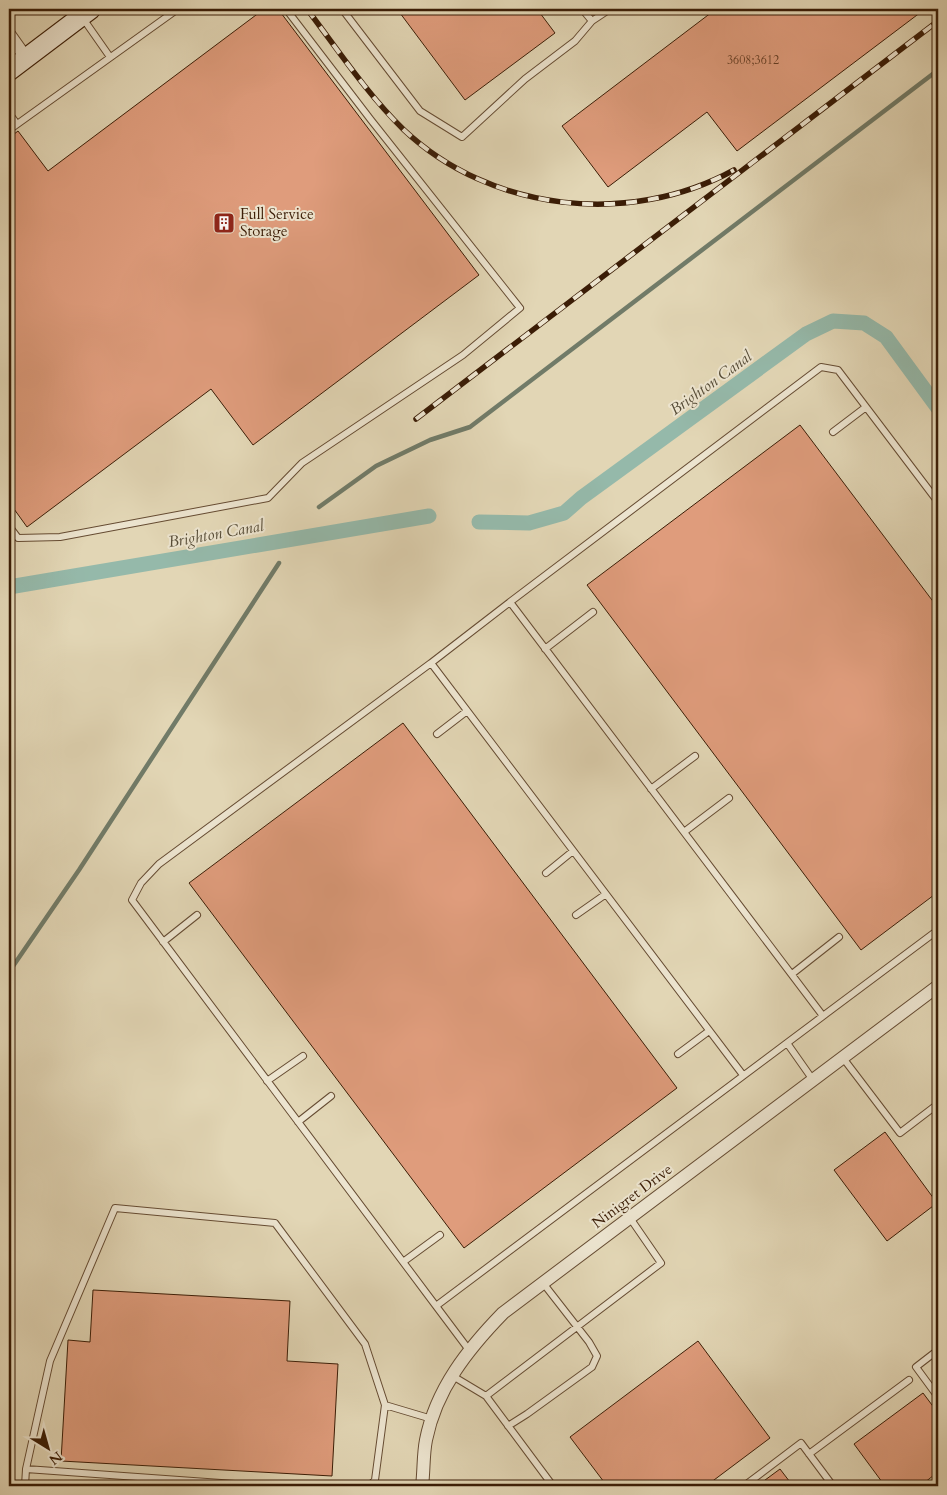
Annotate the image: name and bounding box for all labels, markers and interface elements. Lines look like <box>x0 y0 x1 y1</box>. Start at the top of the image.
house number: 3608;3612 <box>727 52 779 68</box>
place label: Full Service Storage <box>240 204 314 241</box>
building icon: Full Service Storage <box>212 211 236 235</box>
water label: Brighton Canal <box>665 345 757 420</box>
water label: Brighton Canal <box>166 515 266 553</box>
street label: Ninigret Drive <box>588 1159 676 1233</box>
north arrow <box>22 1422 72 1472</box>
text: N <box>45 1447 66 1469</box>

